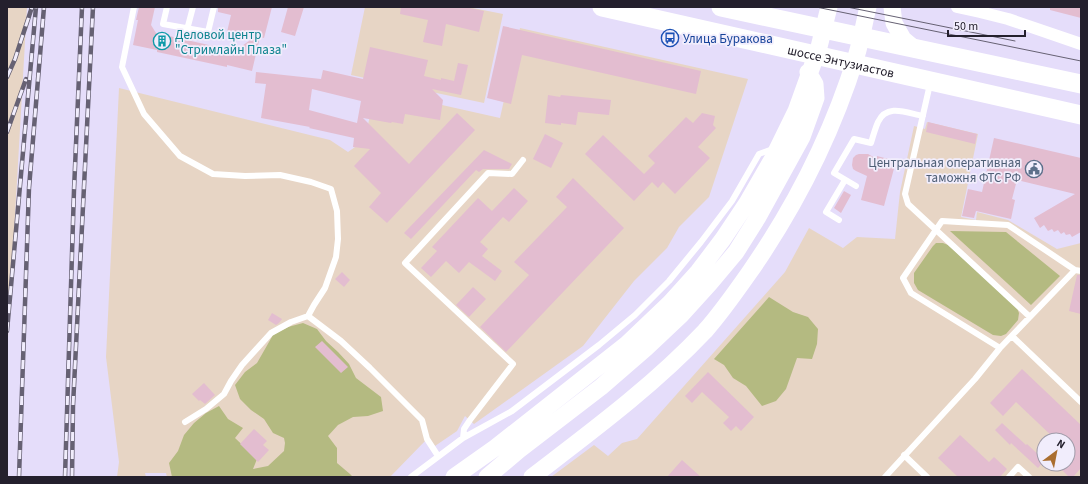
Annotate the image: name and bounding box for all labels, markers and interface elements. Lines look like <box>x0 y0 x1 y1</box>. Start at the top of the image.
scale bar <box>948 12 1025 38</box>
text: 50 m <box>954 18 978 35</box>
place label: Деловой центр "Стримлайн Плаза" <box>175 26 287 59</box>
bus stop icon: Улица Буракова <box>660 28 680 48</box>
place label: Улица Буракова <box>683 30 773 48</box>
building icon: Деловой центр "Стримлайн Плаза" <box>152 31 172 51</box>
street label: шоссе Энтузиастов <box>786 41 896 83</box>
place label: Центральная оперативная таможня ФТС РФ <box>868 154 1021 187</box>
public building icon: Центральная оперативная таможня ФТС РФ <box>1024 159 1044 179</box>
north arrow <box>1036 432 1076 472</box>
text: N <box>1054 436 1068 452</box>

